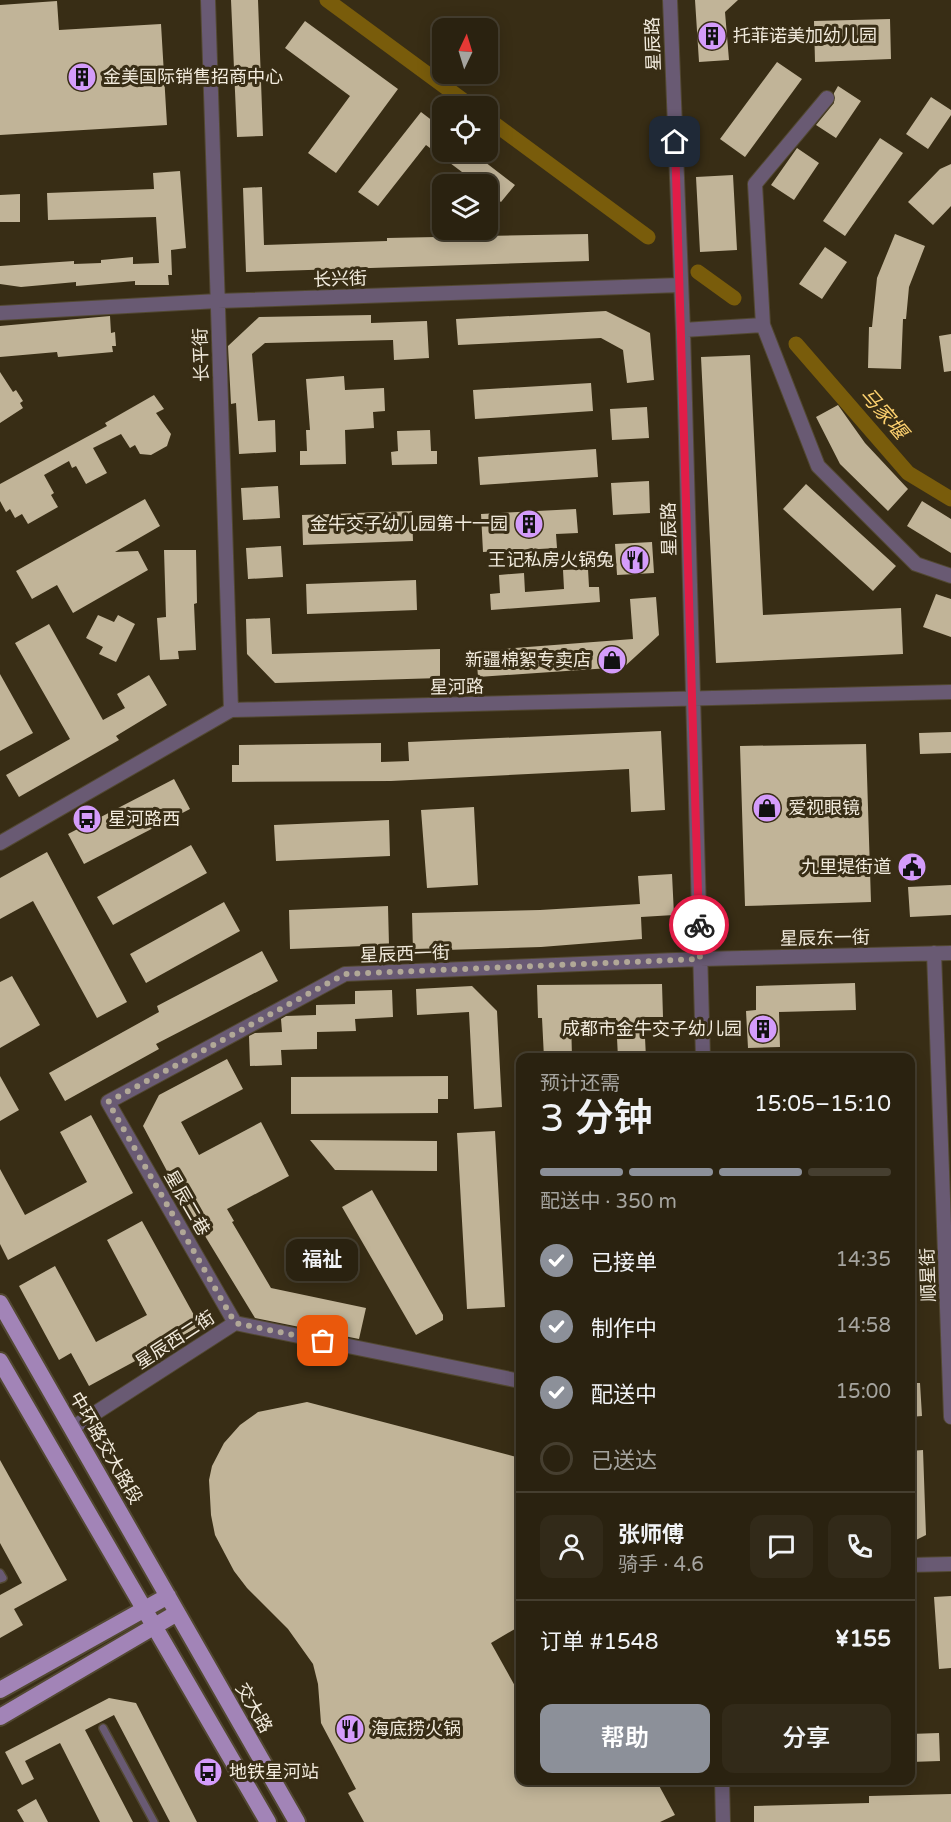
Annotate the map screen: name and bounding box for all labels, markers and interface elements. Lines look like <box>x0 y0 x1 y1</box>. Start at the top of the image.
street label: 星辰路 <box>641 17 665 71</box>
north arrow <box>432 18 498 84</box>
map controls <box>432 18 498 240</box>
building icon: 托菲诺美加幼儿园 <box>696 20 728 52</box>
place label: 托菲诺美加幼儿园 <box>733 25 877 47</box>
building icon: 金美国际销售招商中心 <box>66 61 98 93</box>
place label: 金美国际销售招商中心 <box>103 66 283 88</box>
button: locate <box>432 96 498 162</box>
pin <box>649 116 700 167</box>
icon: home <box>658 125 691 158</box>
button: layers <box>432 174 498 240</box>
street label: 长兴街 <box>313 267 367 291</box>
street label: 长平街 <box>189 328 213 382</box>
water label: 马家堰 <box>855 383 914 446</box>
street label: 星辰路 <box>658 502 680 556</box>
building icon: 金牛交子幼儿园第十一园 <box>513 508 545 540</box>
place label: 金牛交子幼儿园第十一园 <box>310 513 508 535</box>
restaurant icon: 王记私房火锅兔 <box>619 544 651 576</box>
place label: 王记私房火锅兔 <box>488 549 614 571</box>
shop icon: 新疆棉絮专卖店 <box>596 644 628 676</box>
place label: 新疆棉絮专卖店 <box>465 649 591 671</box>
street label: 星河路 <box>430 676 484 698</box>
shop icon: 爱视眼镜 <box>751 792 783 824</box>
place label: 爱视眼镜 <box>788 797 860 819</box>
bus stop icon: 星河路西 <box>71 803 103 835</box>
place label: 星河路西 <box>108 808 180 830</box>
public building icon: 九里堤街道 <box>896 851 928 883</box>
place label: 九里堤街道 <box>801 856 891 878</box>
courier <box>669 895 729 955</box>
icon: bike <box>683 909 716 942</box>
street label: 星辰东一街 <box>780 926 870 950</box>
street label: 星辰西一街 <box>360 941 450 967</box>
building icon: 成都市金牛交子幼儿园 <box>747 1013 779 1045</box>
place label: 成都市金牛交子幼儿园 <box>562 1018 742 1040</box>
text: 预计还需 <box>540 1072 620 1096</box>
text: 15:05–15:10 <box>754 1091 891 1117</box>
text: 3 分钟 <box>540 1095 653 1142</box>
street label: 星辰二巷 <box>159 1166 215 1240</box>
text: 配送中 · 350 m <box>540 1190 677 1214</box>
callout: 福祉 <box>287 1239 359 1281</box>
icon: check <box>540 1244 573 1277</box>
text: 福祉 <box>302 1248 342 1272</box>
text: 14:35 <box>836 1248 891 1272</box>
street label: 顺星街 <box>916 1248 940 1302</box>
text: 已接单 <box>591 1250 657 1276</box>
street label: 星辰西二街 <box>131 1306 219 1374</box>
icon: check <box>540 1310 573 1343</box>
text: 14:58 <box>836 1314 891 1338</box>
pin <box>297 1315 348 1366</box>
text: 制作中 <box>591 1316 657 1342</box>
icon: bag <box>306 1324 339 1357</box>
icon: check <box>540 1376 573 1409</box>
text: 15:00 <box>836 1380 891 1404</box>
text: 配送中 <box>591 1382 657 1408</box>
street label: 中环路交大路段 <box>65 1388 147 1508</box>
text: 已送达 <box>591 1448 657 1474</box>
button: person <box>540 1515 603 1578</box>
button: chat <box>750 1515 813 1578</box>
button: phone <box>828 1515 891 1578</box>
text: 张师傅 <box>618 1522 684 1548</box>
text: 骑手 · 4.6 <box>618 1553 704 1577</box>
text: ¥155 <box>835 1626 891 1652</box>
text: 订单 #1548 <box>540 1629 658 1655</box>
street label: 交大路 <box>231 1679 277 1737</box>
button: 帮助 <box>540 1704 710 1773</box>
button: 分享 <box>722 1704 891 1773</box>
restaurant icon: 海底捞火锅 <box>334 1713 366 1745</box>
place label: 海底捞火锅 <box>371 1718 461 1740</box>
bus stop icon: 地铁星河站 <box>192 1756 224 1788</box>
place label: 地铁星河站 <box>229 1761 319 1783</box>

